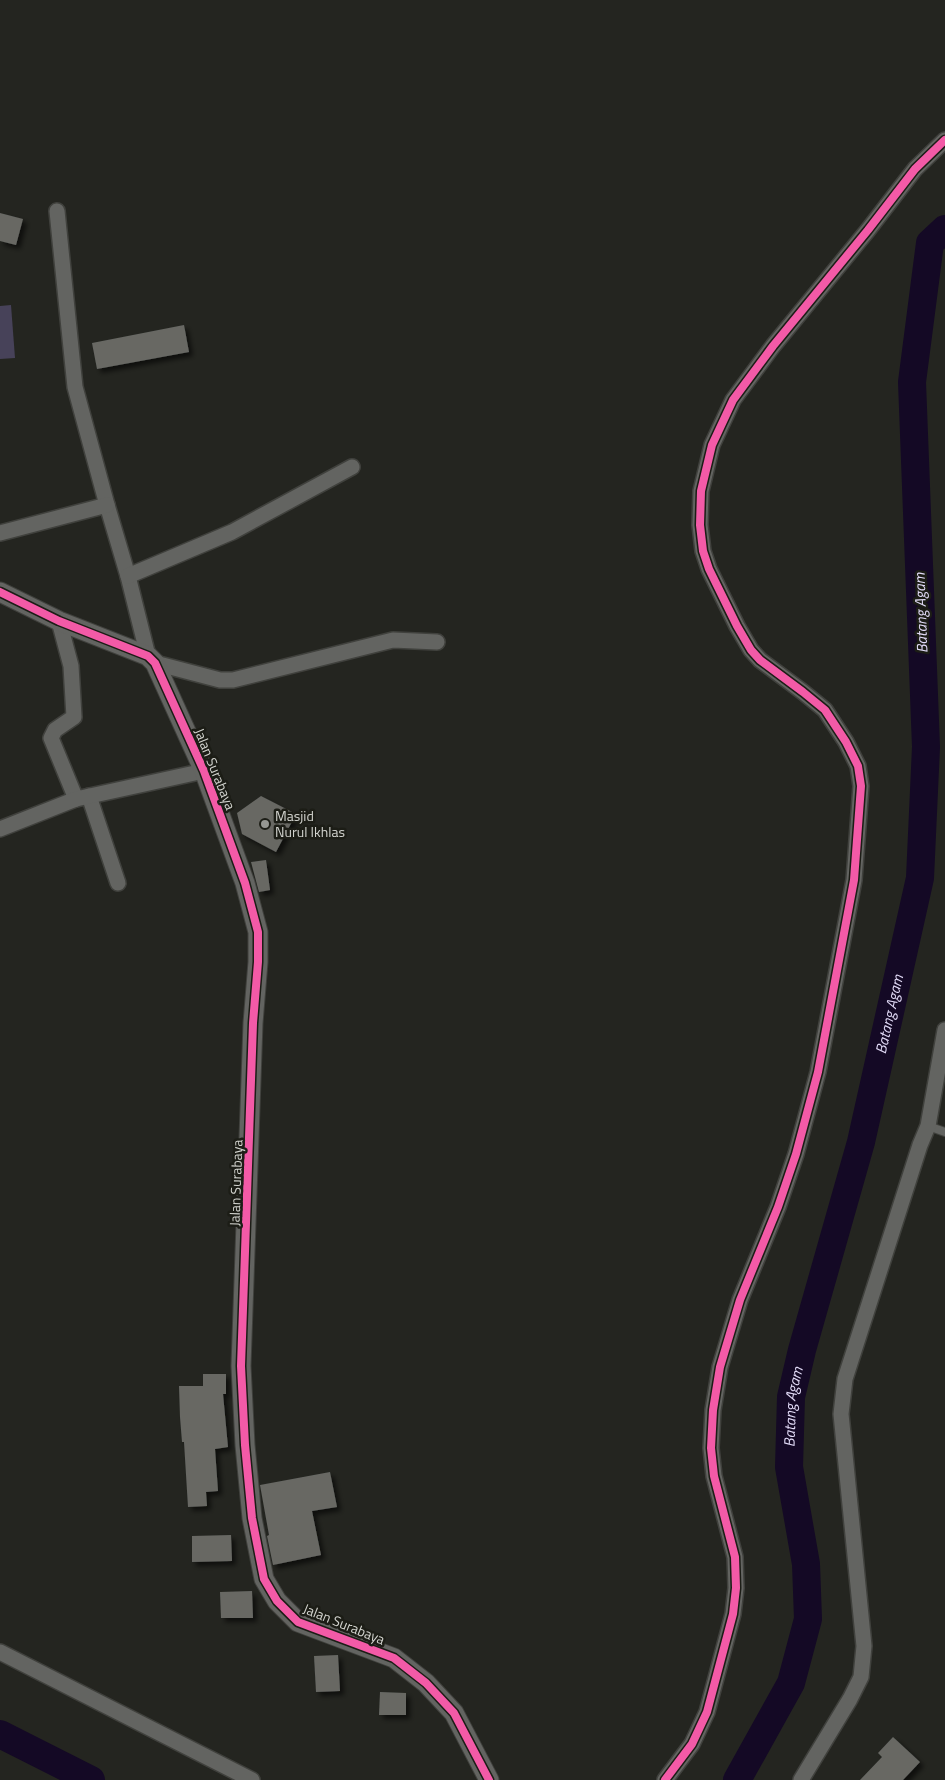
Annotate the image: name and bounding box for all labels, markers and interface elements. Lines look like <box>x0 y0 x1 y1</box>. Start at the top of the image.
water label: Batang Agam <box>908 572 933 654</box>
street label: Jalan Surabaya <box>189 725 241 813</box>
place label: Masjid Nurul Ikhlas <box>275 805 345 842</box>
marker: Masjid Nurul Ikhlas <box>259 818 271 830</box>
water label: Batang Agam <box>869 972 909 1056</box>
street label: Jalan Surabaya <box>223 1139 248 1227</box>
water label: Batang Agam <box>778 1364 809 1447</box>
street label: Jalan Surabaya <box>300 1598 388 1650</box>

